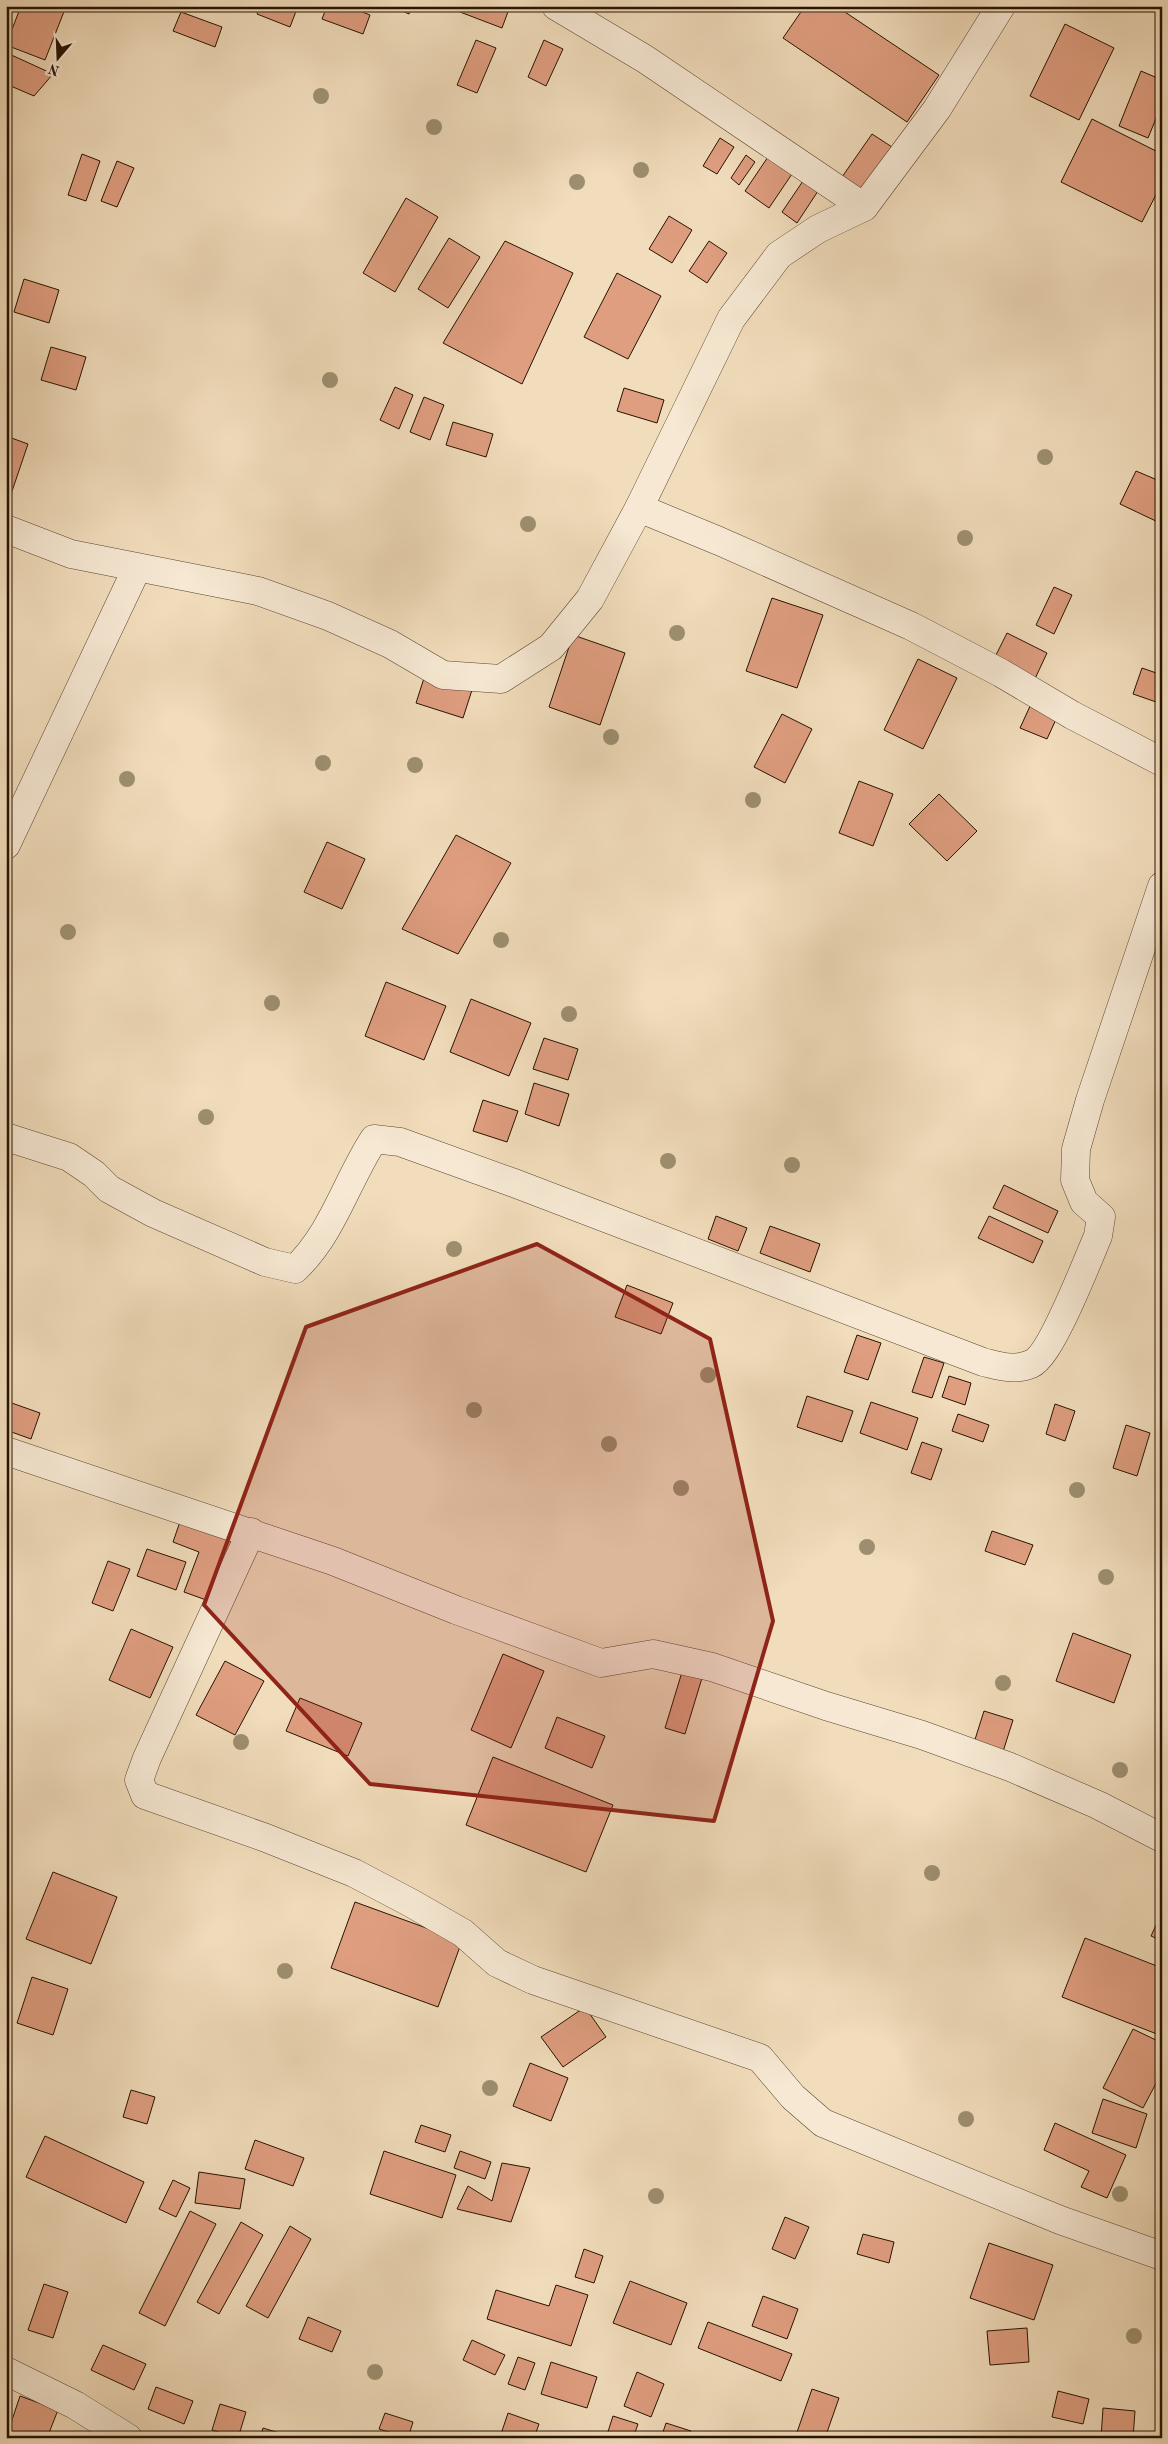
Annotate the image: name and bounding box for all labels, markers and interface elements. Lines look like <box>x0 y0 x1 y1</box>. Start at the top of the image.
north arrow <box>32 32 82 82</box>
text: N <box>46 61 61 78</box>

